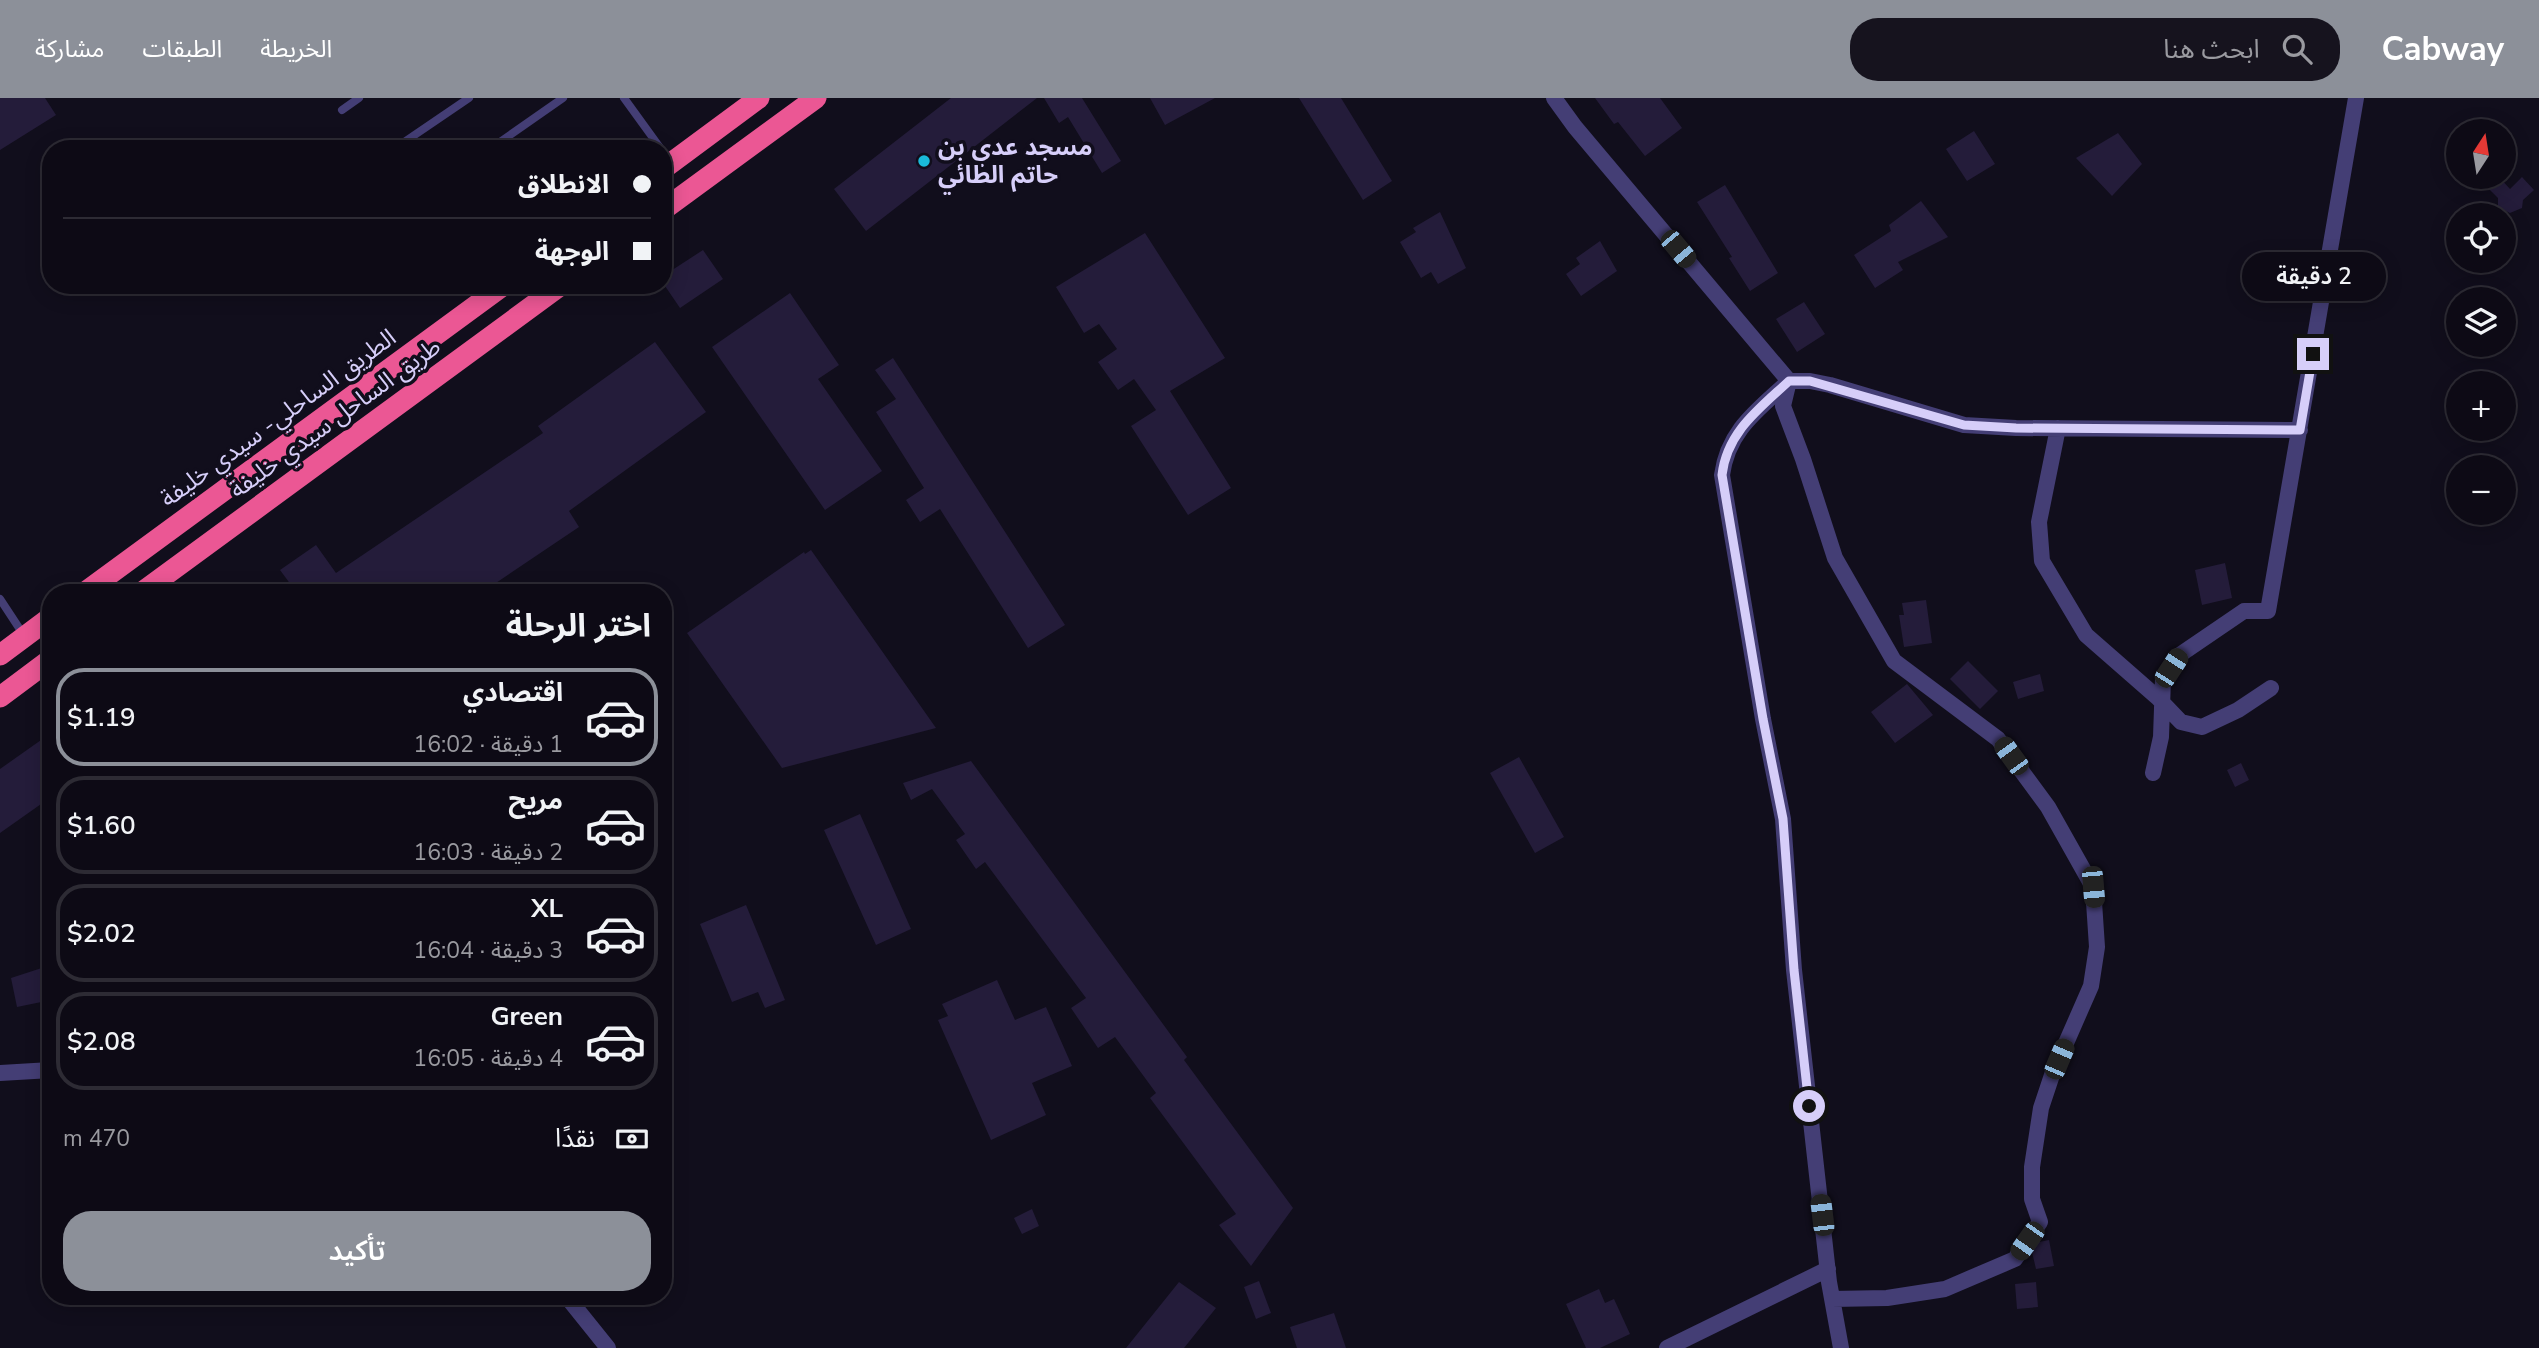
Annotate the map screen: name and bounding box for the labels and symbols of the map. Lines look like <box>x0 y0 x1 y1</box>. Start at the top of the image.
north arrow <box>2446 119 2516 189</box>
place label: مسجد عدي بن حاتم الطائي <box>938 131 1093 195</box>
marker: مسجد عدي بن حاتم الطائي <box>916 153 932 169</box>
car <box>1657 226 1700 272</box>
callout: 2 دقيقة <box>2241 252 2385 302</box>
street label: الطريق الساحلي- سيدي خليفة <box>154 322 404 516</box>
street label: طريق الساحل سيدي خليفة <box>223 330 449 508</box>
route end <box>2297 338 2329 370</box>
car <box>2151 645 2192 691</box>
car <box>1991 733 2032 779</box>
car <box>2081 865 2106 909</box>
car <box>2042 1036 2077 1082</box>
route start <box>1793 1090 1825 1122</box>
car <box>1810 1193 1835 1237</box>
car <box>2007 1218 2048 1264</box>

